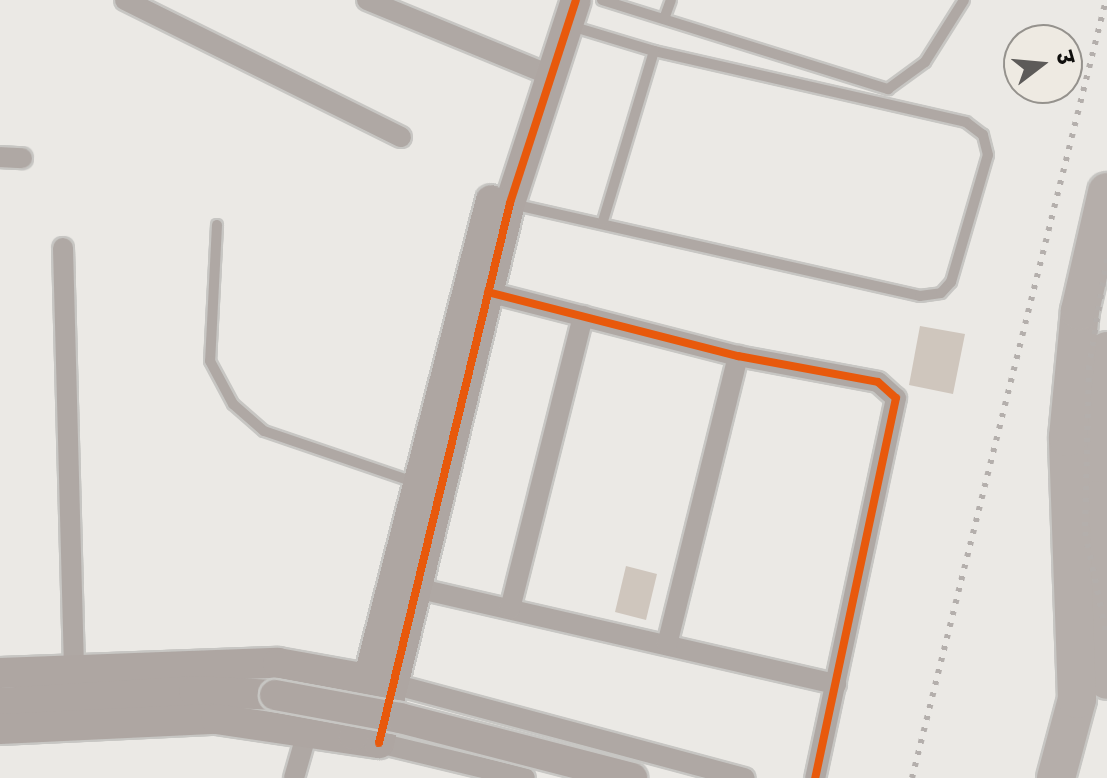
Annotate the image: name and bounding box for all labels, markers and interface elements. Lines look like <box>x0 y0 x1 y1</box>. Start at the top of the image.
north arrow <box>1003 24 1083 104</box>
text: उ <box>1048 48 1081 68</box>

